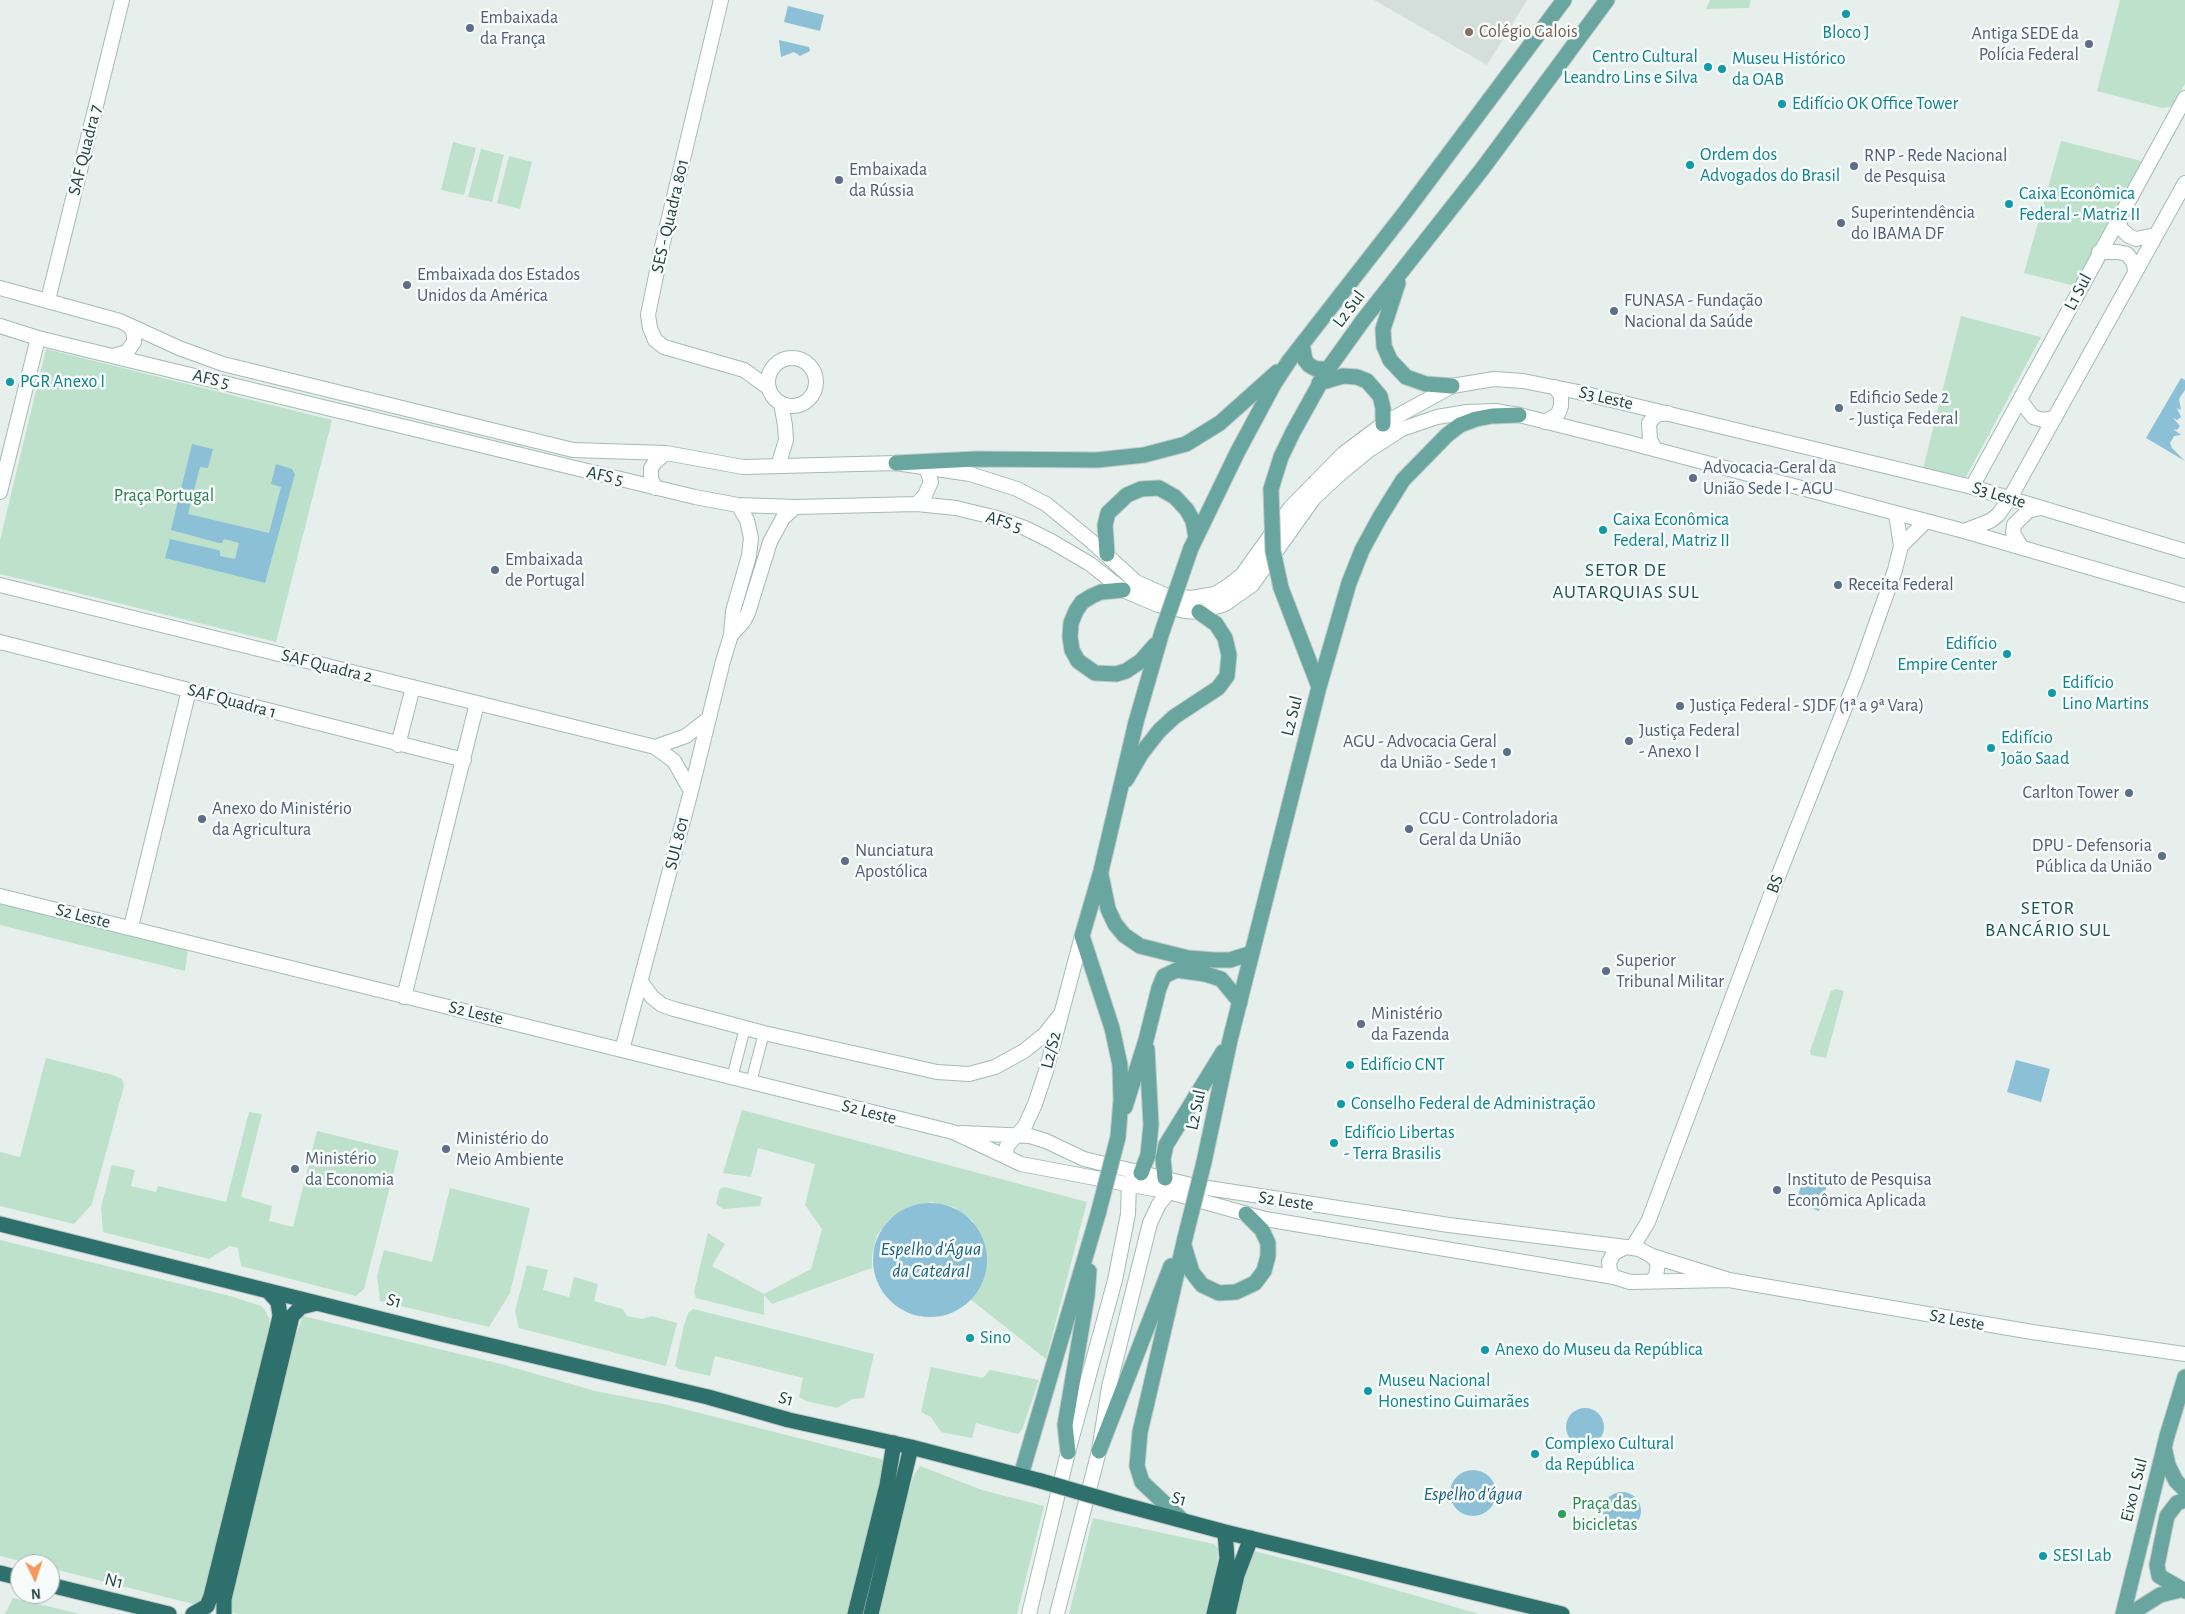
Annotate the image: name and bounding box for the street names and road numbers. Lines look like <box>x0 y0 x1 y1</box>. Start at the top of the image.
street label: SAF Quadra 7 <box>63 103 107 197</box>
street label: SES - Quadra 801 <box>646 157 694 275</box>
street label: L1 Sul <box>2059 270 2097 314</box>
street label: L2 Sul <box>1328 286 1370 332</box>
street label: AFS 5 <box>190 364 232 394</box>
street label: S3 Leste <box>1577 381 1635 415</box>
street label: AFS 5 <box>584 461 626 491</box>
street label: S3 Leste <box>1970 477 2028 513</box>
street label: AFS 5 <box>983 506 1025 538</box>
street label: SAF Quadra 2 <box>279 644 375 688</box>
street label: SAF Quadra 1 <box>185 679 279 723</box>
street label: L2 Sul <box>1277 694 1307 738</box>
street label: SUL 801 <box>660 814 694 872</box>
street label: BS <box>1762 872 1788 896</box>
street label: S2 Leste <box>53 899 113 933</box>
street label: S2 Leste <box>446 996 506 1030</box>
street label: L2/S2 <box>1036 1029 1066 1071</box>
street label: L2 Sul <box>1181 1088 1211 1132</box>
street label: S2 Leste <box>839 1095 899 1129</box>
street label: S2 Leste <box>1257 1186 1315 1216</box>
street label: S1 <box>384 1289 404 1313</box>
street label: S2 Leste <box>1928 1305 1986 1335</box>
street label: S1 <box>776 1387 796 1411</box>
street label: Eixo L Sul <box>2116 1456 2152 1524</box>
street label: S1 <box>1169 1487 1189 1511</box>
street label: N1 <box>102 1568 126 1594</box>

